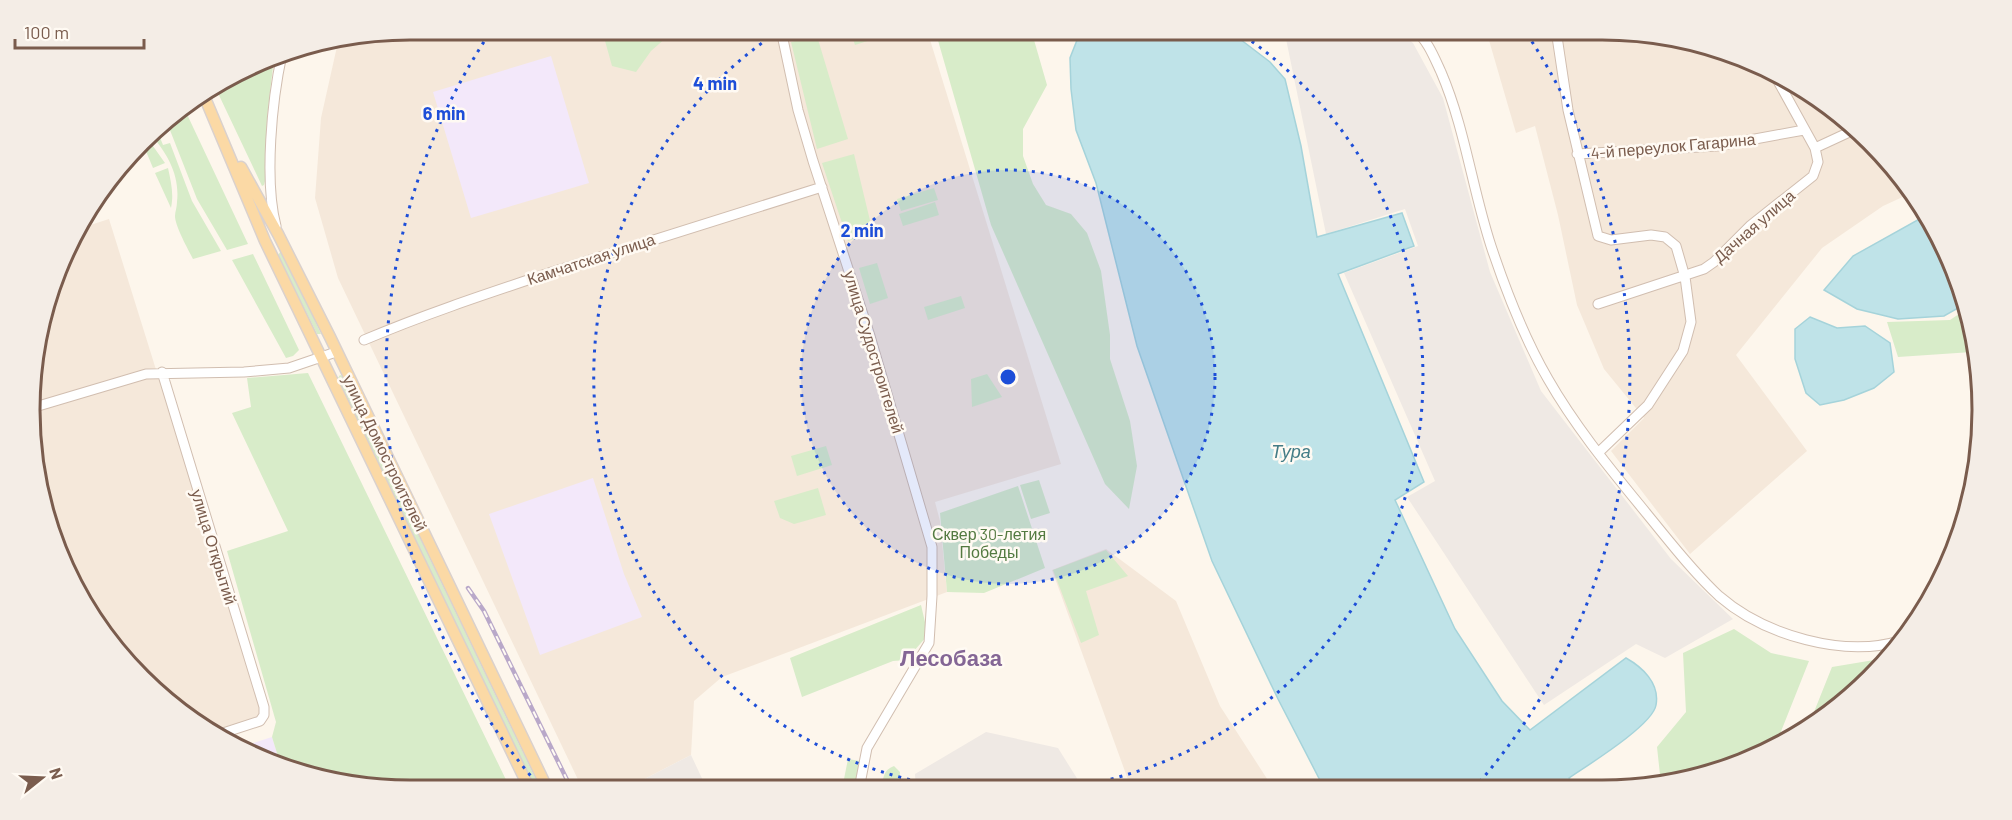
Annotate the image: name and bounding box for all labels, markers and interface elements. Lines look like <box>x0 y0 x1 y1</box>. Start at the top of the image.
scale bar <box>15 12 144 50</box>
text: 100 m <box>24 21 69 43</box>
text: 4 min <box>693 72 737 94</box>
text: 6 min <box>423 102 465 124</box>
street label: 4-й переулок Гагарина <box>1590 129 1756 162</box>
street label: Дачная улица <box>1709 185 1798 266</box>
text: 2 min <box>840 219 884 241</box>
street label: Камчатская улица <box>524 229 657 288</box>
street label: улица Судостроителей <box>841 268 908 436</box>
centre of rings <box>998 367 1018 387</box>
street label: улица Домостроителей <box>339 371 432 534</box>
water label: Тура <box>1271 440 1311 462</box>
street label: улица Открытий <box>188 487 241 607</box>
park label: Сквер 30-летия Победы <box>932 524 1046 561</box>
district label: Лесобаза <box>900 644 1003 670</box>
north arrow <box>12 748 72 808</box>
text: N <box>46 765 67 781</box>

